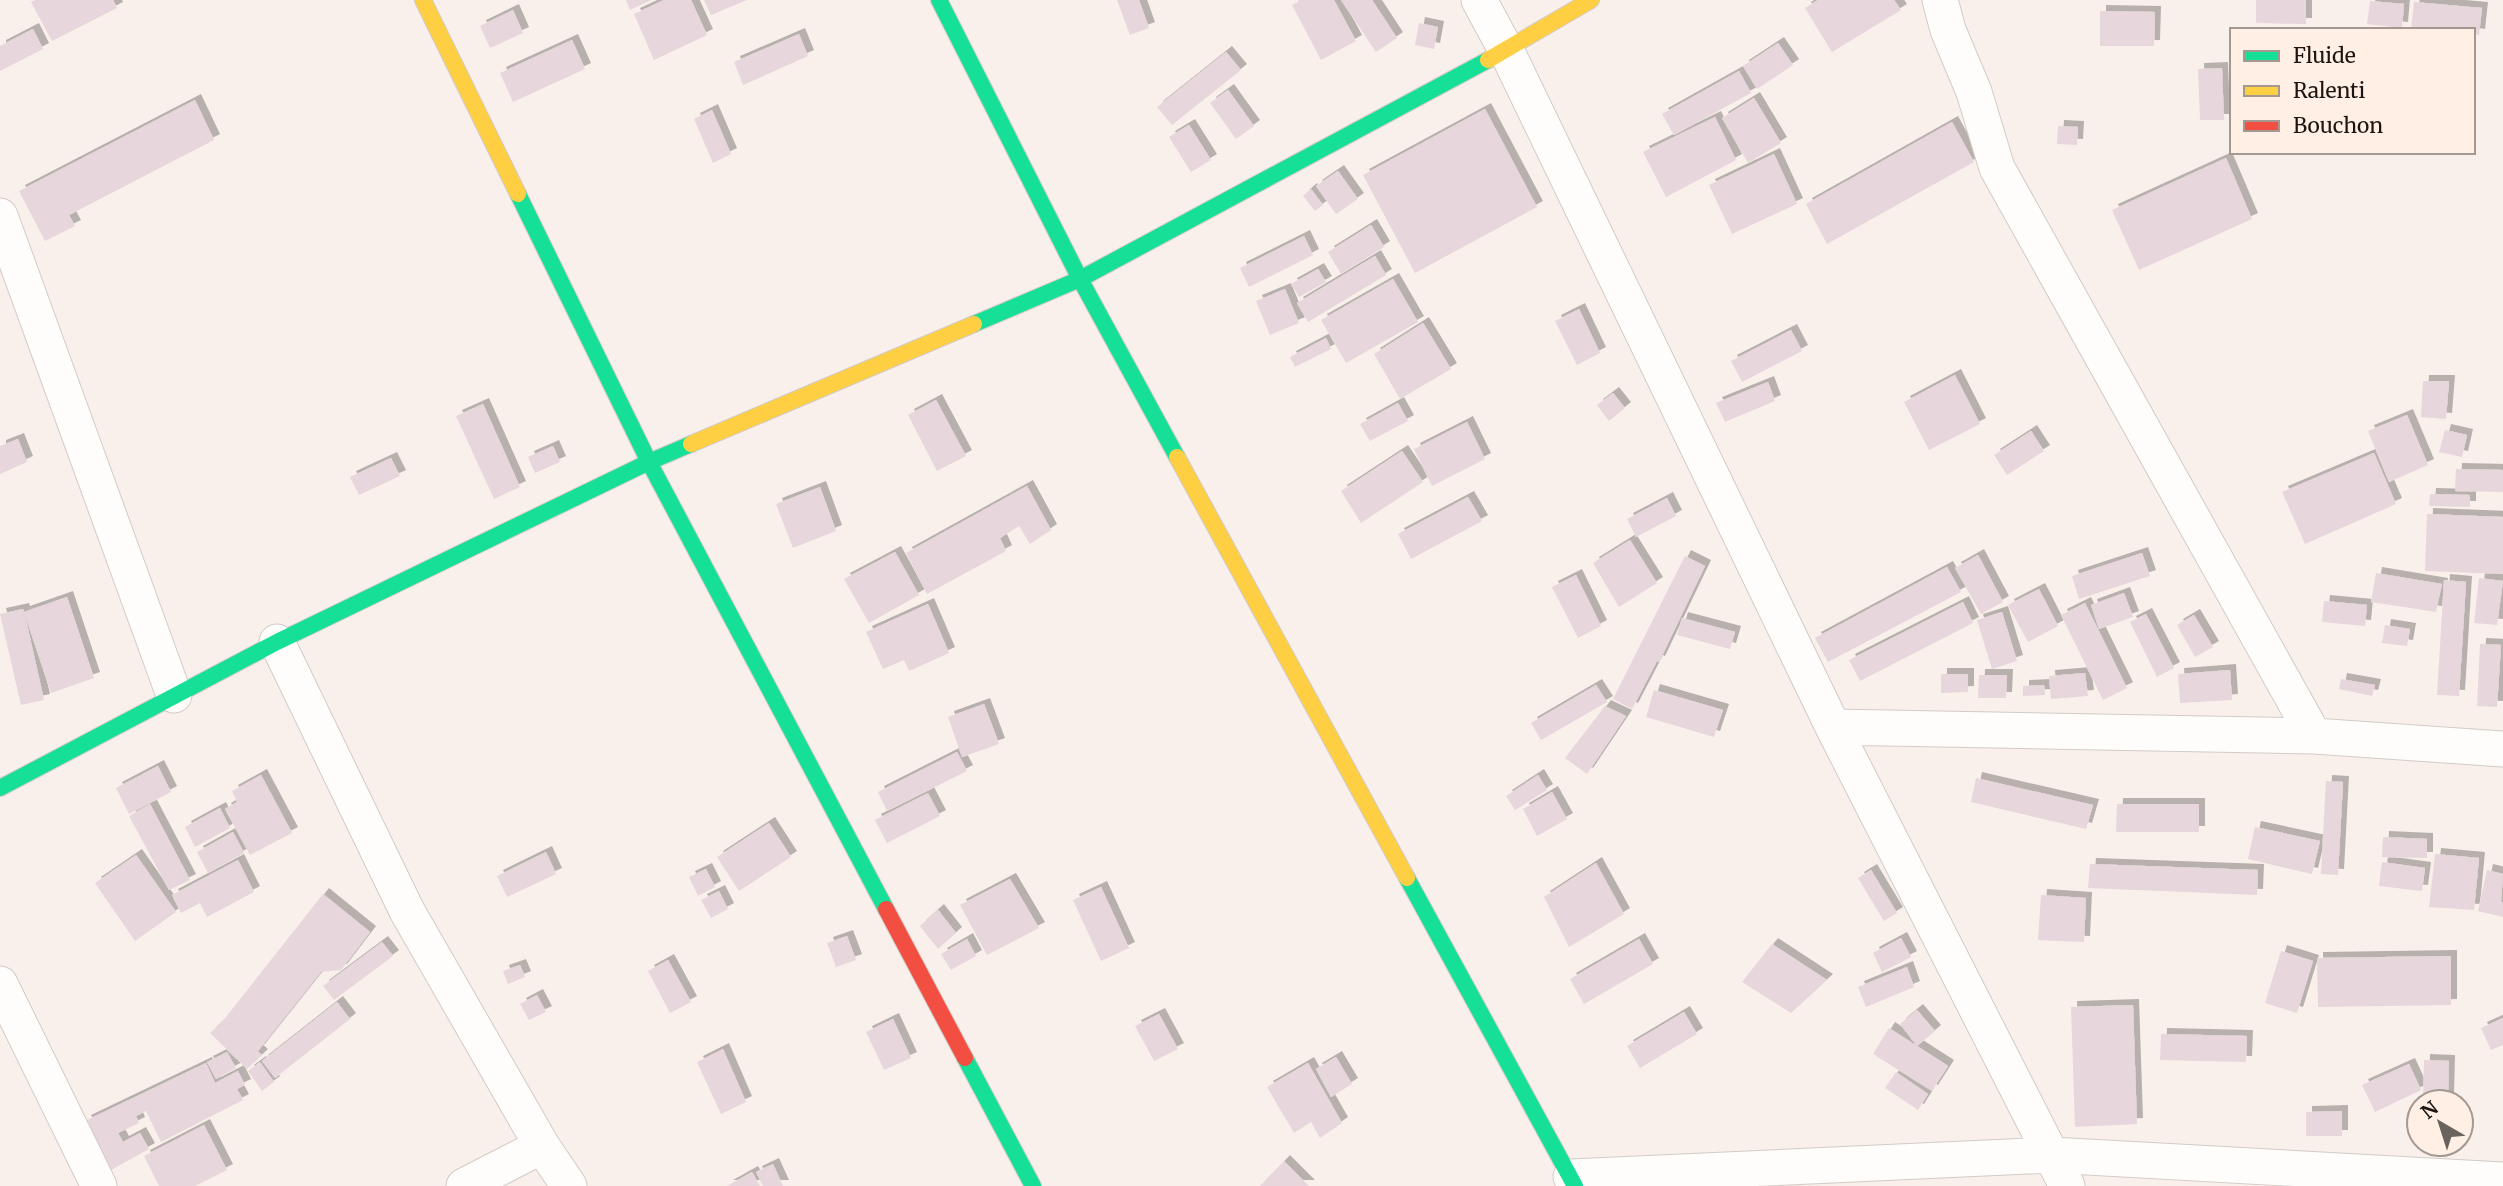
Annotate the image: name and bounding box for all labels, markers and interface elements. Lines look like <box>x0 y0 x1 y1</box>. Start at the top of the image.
legend <box>2230 28 2475 154</box>
text: Fluide <box>2293 42 2356 69</box>
text: Ralenti <box>2293 77 2365 104</box>
text: Bouchon <box>2293 112 2383 139</box>
north arrow <box>2405 1088 2475 1158</box>
text: N <box>2416 1096 2443 1124</box>

